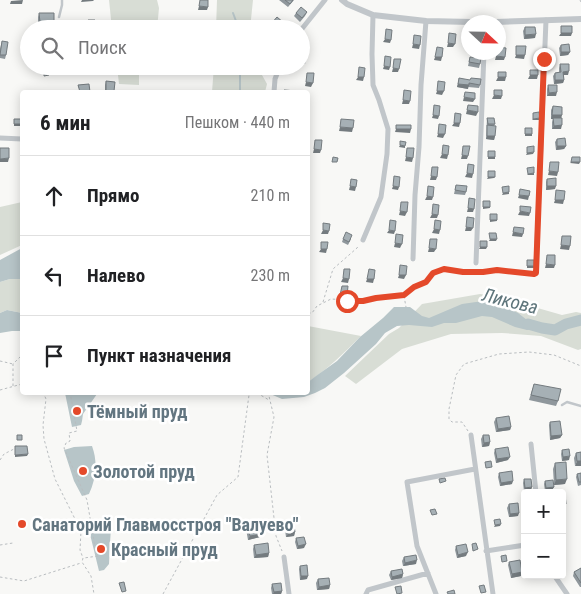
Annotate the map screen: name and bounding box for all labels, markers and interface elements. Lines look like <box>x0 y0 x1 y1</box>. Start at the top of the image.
north arrow <box>461 15 506 60</box>
search box <box>20 20 310 75</box>
icon: search <box>38 34 66 62</box>
text: Поиск <box>78 36 127 59</box>
route end <box>533 48 556 71</box>
text: 6 мин <box>40 111 90 135</box>
text: Пешком · 440 m <box>185 113 290 132</box>
icon: ahead <box>40 182 68 210</box>
text: Прямо <box>87 184 140 207</box>
text: 210 m <box>251 186 290 205</box>
icon: left <box>40 262 68 290</box>
text: Налево <box>87 264 145 287</box>
text: 230 m <box>251 266 290 285</box>
water label: Ликова <box>479 283 540 319</box>
route start <box>336 290 359 313</box>
icon: arrive <box>40 342 68 370</box>
text: Пункт назначения <box>87 344 231 367</box>
place label: Тёмный пруд <box>87 401 187 422</box>
marker: Тёмный пруд <box>71 405 83 417</box>
place label: Золотой пруд <box>93 461 195 482</box>
marker: Золотой пруд <box>77 465 89 477</box>
map controls <box>521 489 566 579</box>
button: + <box>521 489 566 534</box>
place label: Санаторий Главмосстроя "Валуево" <box>32 514 299 535</box>
marker: Санаторий Главмосстроя "Валуево" <box>16 518 28 530</box>
button: − <box>521 534 566 579</box>
place label: Красный пруд <box>111 539 218 560</box>
marker: Красный пруд <box>95 543 107 555</box>

